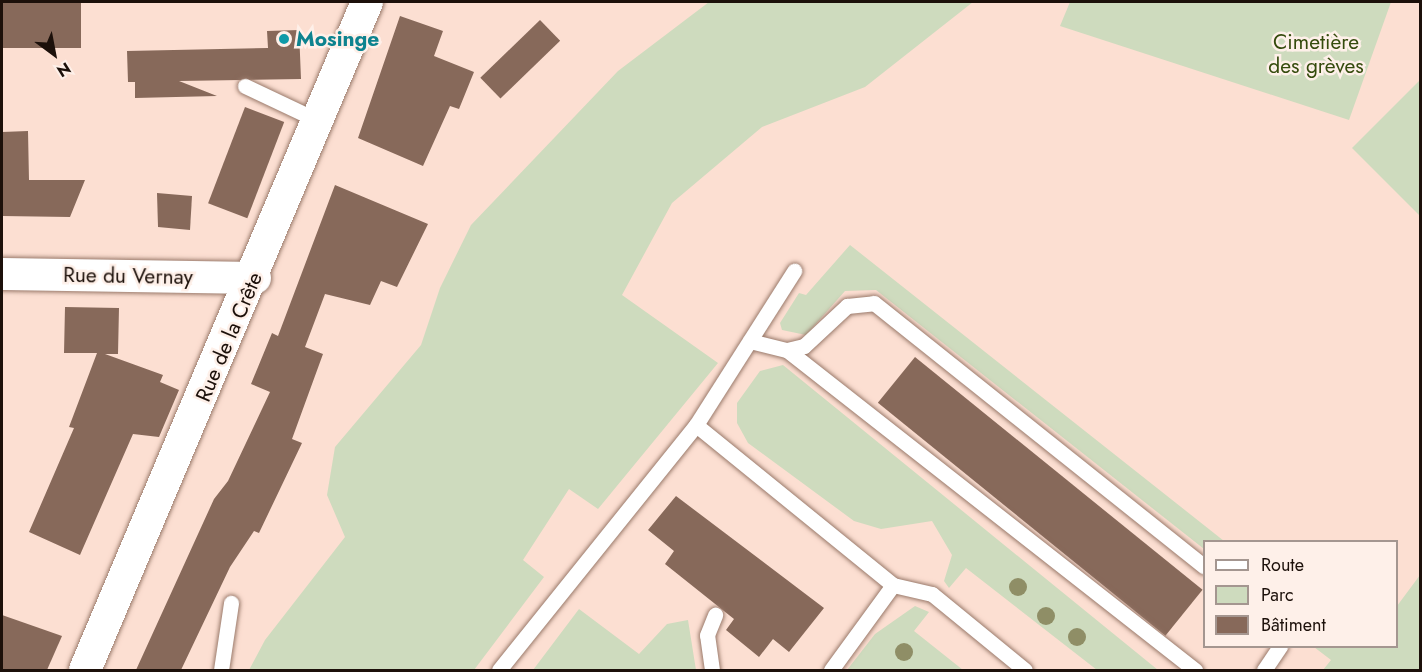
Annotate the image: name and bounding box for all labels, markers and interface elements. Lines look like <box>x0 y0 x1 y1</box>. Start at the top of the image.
north arrow <box>24 24 84 84</box>
place label: Mosinge <box>296 26 379 52</box>
park label: Cimetière des grèves <box>1268 29 1364 79</box>
marker: Mosinge <box>277 32 291 46</box>
text: N <box>52 57 75 83</box>
street label: Rue du Vernay <box>63 262 193 290</box>
street label: Rue de la Crête <box>190 268 268 406</box>
legend <box>1203 540 1398 648</box>
text: Route <box>1261 552 1304 578</box>
text: Parc <box>1261 582 1294 608</box>
text: Bâtiment <box>1261 612 1326 638</box>

